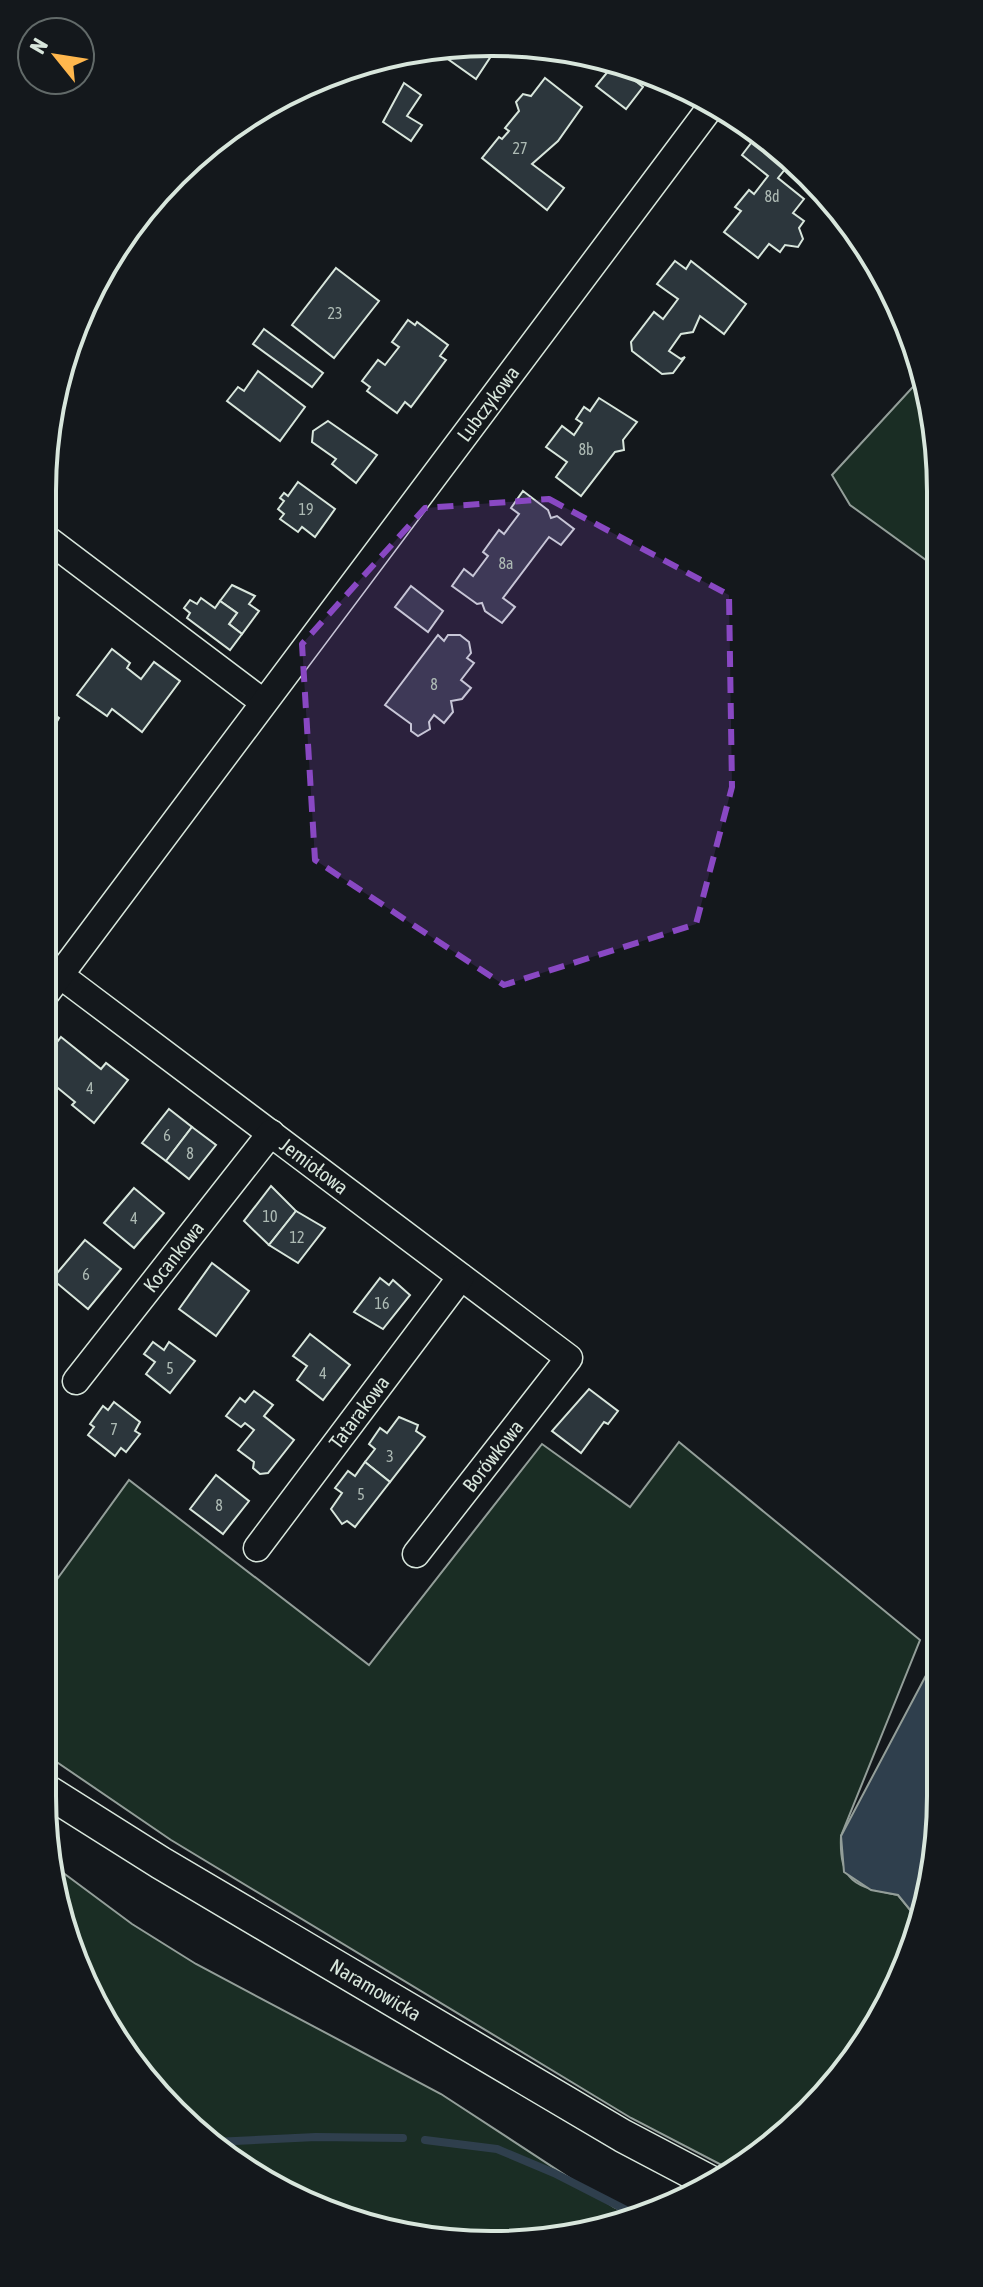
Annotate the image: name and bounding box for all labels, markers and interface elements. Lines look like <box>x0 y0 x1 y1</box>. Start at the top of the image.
north arrow <box>16 16 96 96</box>
text: N <box>24 34 53 58</box>
house number: 27 <box>512 139 528 157</box>
house number: 8d <box>764 187 780 205</box>
house number: 23 <box>327 304 343 322</box>
street label: Lubczykowa <box>452 361 524 446</box>
house number: 8b <box>578 440 594 458</box>
house number: 19 <box>298 500 314 518</box>
house number: 8a <box>499 554 513 572</box>
house number: 8 <box>430 675 438 693</box>
house number: 4 <box>86 1079 94 1097</box>
house number: 6 <box>163 1126 171 1144</box>
street label: Jemiołowa <box>276 1133 353 1199</box>
house number: 8 <box>186 1144 194 1162</box>
house number: 10 <box>262 1207 278 1225</box>
house number: 4 <box>130 1209 138 1227</box>
street label: Kocankowa <box>138 1216 208 1297</box>
house number: 12 <box>289 1228 305 1246</box>
house number: 6 <box>82 1265 90 1283</box>
house number: 16 <box>374 1294 390 1312</box>
house number: 5 <box>166 1359 174 1377</box>
house number: 4 <box>319 1364 327 1382</box>
street label: Tatarakowa <box>324 1371 394 1453</box>
street label: Borówkowa <box>458 1415 528 1496</box>
house number: 7 <box>110 1420 118 1438</box>
house number: 3 <box>386 1447 394 1465</box>
house number: 5 <box>357 1485 365 1503</box>
house number: 8 <box>215 1496 223 1514</box>
street label: Naramowicka <box>326 1954 426 2025</box>

